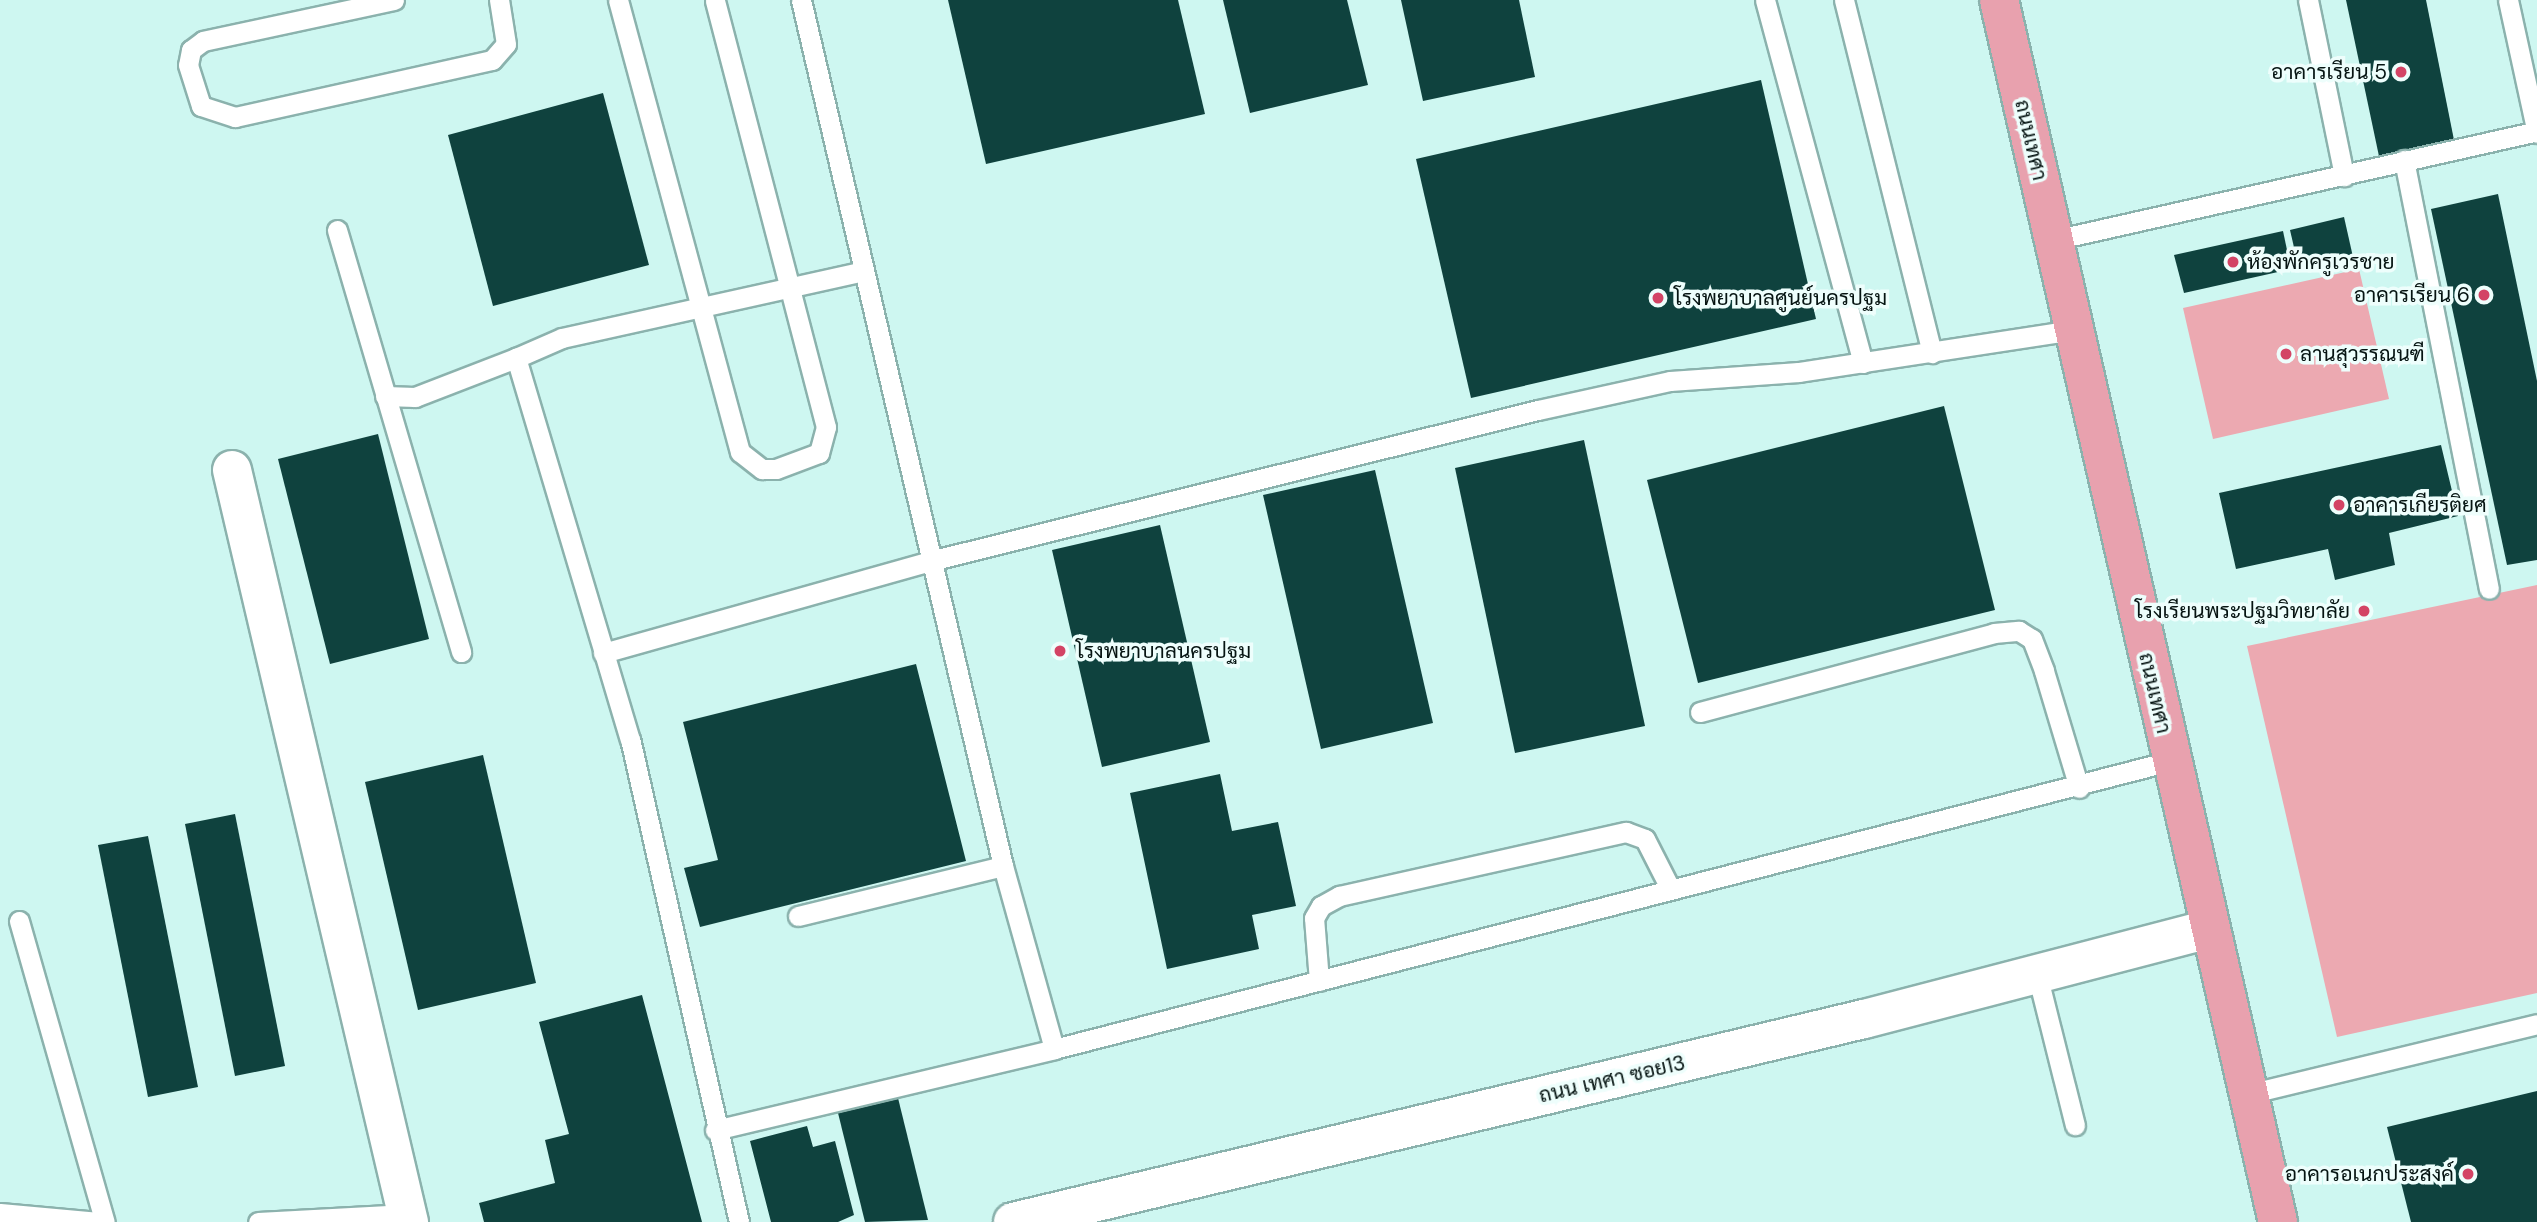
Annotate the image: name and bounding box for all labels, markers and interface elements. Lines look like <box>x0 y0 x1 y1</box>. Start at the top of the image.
place label: อาคารเรียน 5 <box>2271 59 2387 85</box>
marker: อาคารเรียน 5 <box>2393 64 2409 80</box>
street label: ถนนเทศา <box>2009 97 2053 183</box>
place label: ห้องพักครูเวรชาย <box>2247 249 2395 275</box>
marker: ห้องพักครูเวรชาย <box>2225 254 2241 270</box>
place label: อาคารเรียน 6 <box>2354 282 2470 308</box>
place label: โรงพยาบาลศูนย์นครปฐม <box>1674 285 1887 311</box>
marker: อาคารเรียน 6 <box>2476 287 2492 303</box>
marker: โรงพยาบาลศูนย์นครปฐม <box>1648 288 1668 308</box>
place label: ลานสุวรรณนฑี <box>2300 341 2425 367</box>
marker: ลานสุวรรณนฑี <box>2278 346 2294 362</box>
place label: อาคารเกียรติยศ <box>2353 492 2487 518</box>
marker: อาคารเกียรติยศ <box>2331 497 2347 513</box>
place label: โรงเรียนพระปฐมวิทยาลัย <box>2135 598 2350 624</box>
marker: โรงเรียนพระปฐมวิทยาลัย <box>2356 603 2372 619</box>
place label: โรงพยาบาลนครปฐม <box>1076 638 1251 664</box>
marker: โรงพยาบาลนครปฐม <box>1050 641 1070 661</box>
street label: ถนนเทศา <box>2133 650 2177 736</box>
street label: ถนน เทศา ซอย13 <box>1536 1050 1688 1108</box>
place label: อาคารอเนกประสงค์ <box>2285 1161 2454 1187</box>
marker: อาคารอเนกประสงค์ <box>2460 1166 2476 1182</box>

